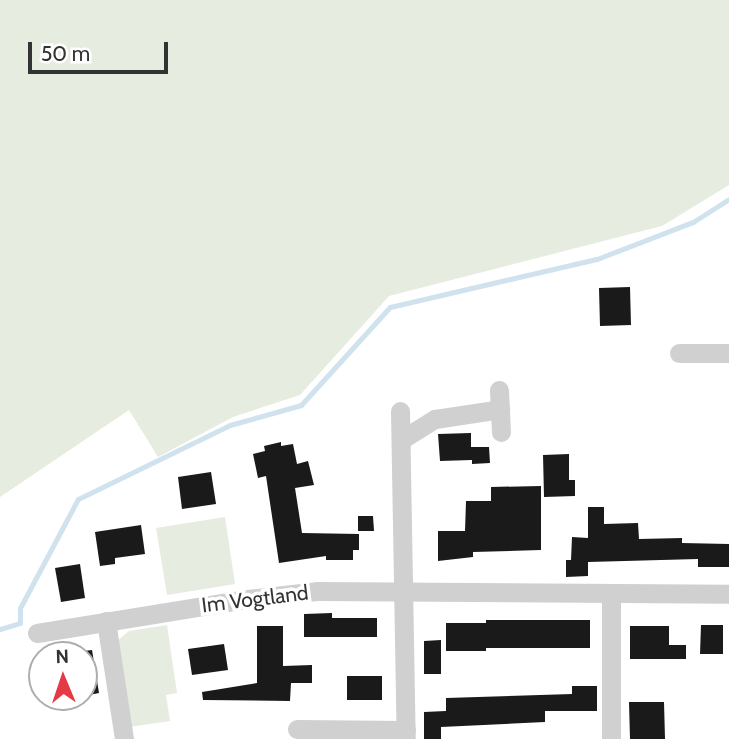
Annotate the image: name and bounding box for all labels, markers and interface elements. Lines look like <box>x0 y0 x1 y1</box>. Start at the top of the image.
scale bar <box>32 28 172 72</box>
text: 50 m <box>41 41 90 66</box>
street label: Im Vogtland <box>200 580 310 618</box>
north arrow <box>28 641 98 711</box>
text: N <box>55 645 69 668</box>

